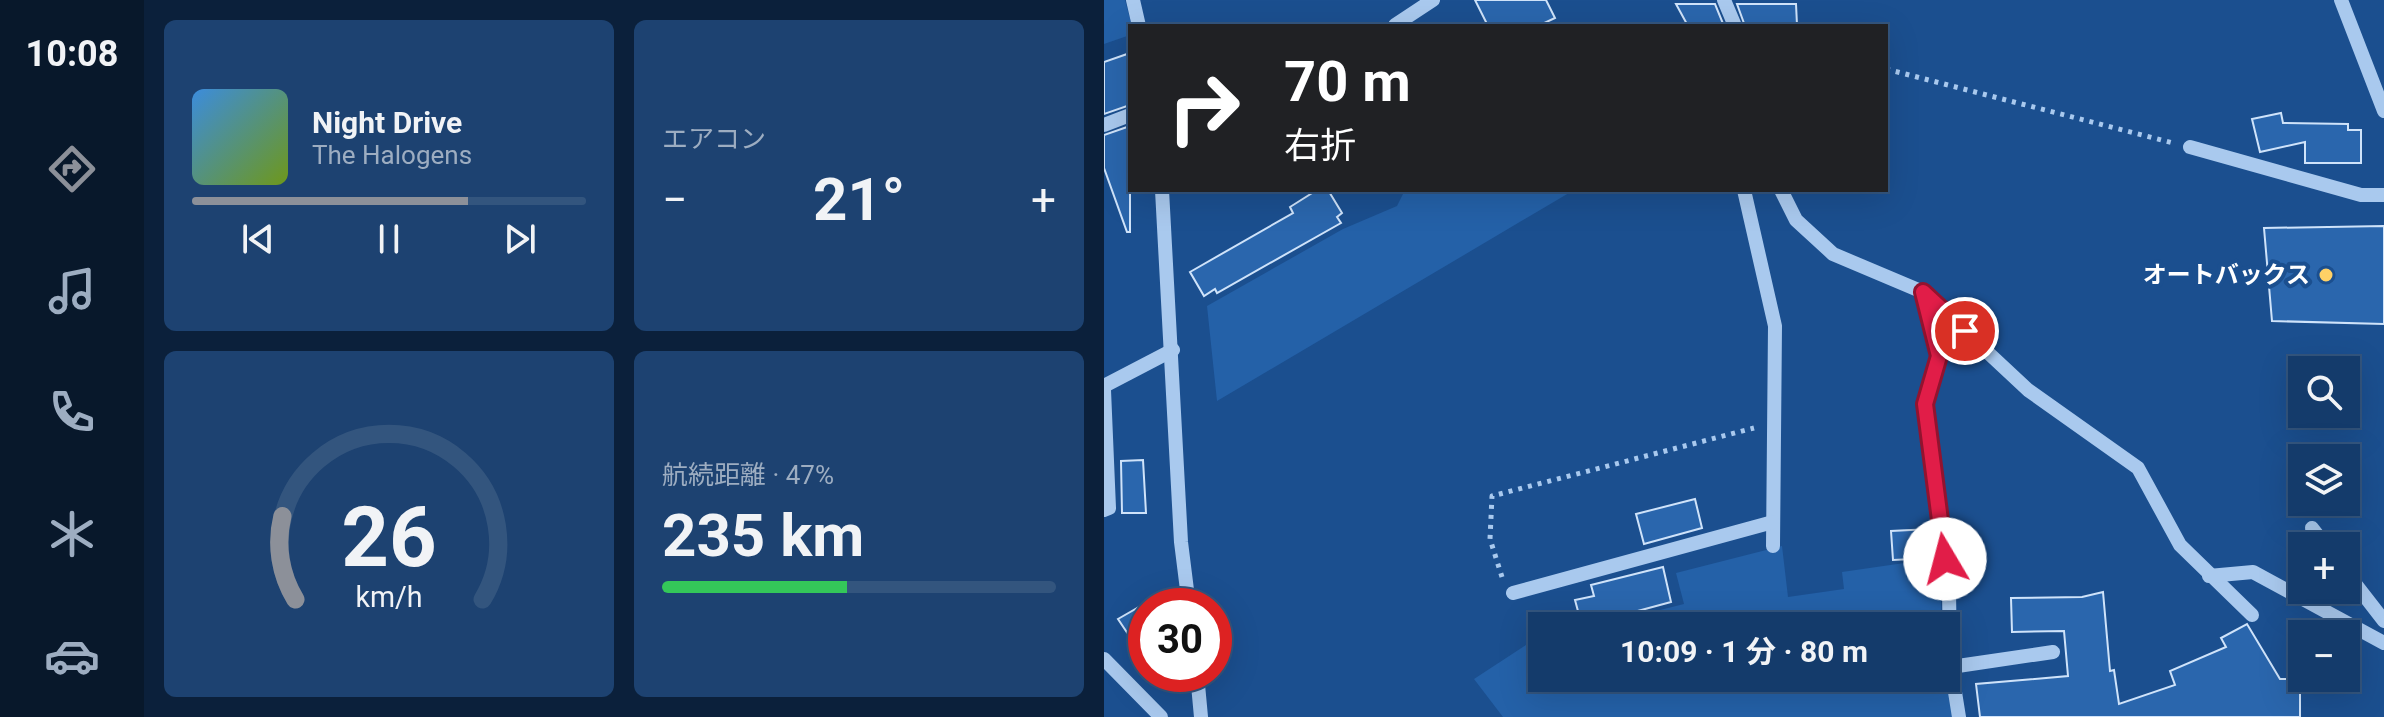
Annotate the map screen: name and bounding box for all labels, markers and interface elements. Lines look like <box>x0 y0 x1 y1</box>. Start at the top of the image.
text: 10:08 <box>26 33 118 75</box>
text: 70 m <box>1284 49 1411 115</box>
icon: right <box>1152 56 1256 160</box>
text: Night Drive <box>312 105 462 140</box>
text: エアコン <box>662 124 766 154</box>
text: 右折 <box>1284 125 1356 167</box>
text: The Halogens <box>312 140 472 170</box>
icon: directions <box>44 141 100 197</box>
text: 21° <box>813 164 905 235</box>
text: − <box>662 174 687 226</box>
text: + <box>1031 174 1056 226</box>
icon: previous <box>236 217 280 261</box>
icon: pause <box>367 217 411 261</box>
icon: next <box>498 217 542 261</box>
place label: オートバックス <box>2143 261 2310 289</box>
icon: music <box>44 263 100 319</box>
marker: オートバックス <box>2317 266 2335 284</box>
pin <box>1931 297 1999 365</box>
icon: arrive <box>1943 309 1987 353</box>
map controls <box>2288 356 2360 692</box>
button: search <box>2288 356 2360 428</box>
icon: phone <box>44 384 100 440</box>
button: layers <box>2288 444 2360 516</box>
text: 航続距離 · 47% <box>662 460 834 490</box>
text: 26 <box>341 488 437 585</box>
text: 235 km <box>662 500 864 571</box>
icon: climate <box>44 506 100 562</box>
position arrow <box>1903 517 1987 601</box>
button: + <box>2288 532 2360 604</box>
text: km/h <box>355 580 423 614</box>
speed limit sign: 30 <box>1128 588 1232 692</box>
button: − <box>2288 620 2360 692</box>
icon: car <box>44 628 100 684</box>
text: 10:09 · 1 分 · 80 m <box>1620 634 1868 669</box>

